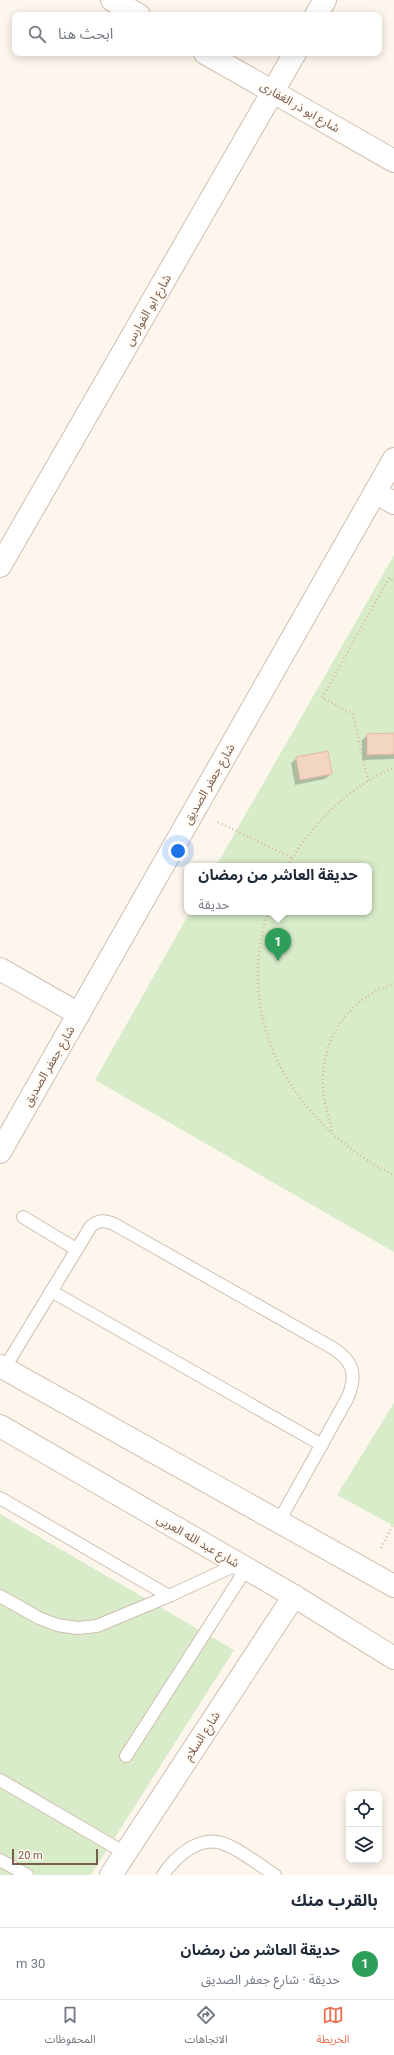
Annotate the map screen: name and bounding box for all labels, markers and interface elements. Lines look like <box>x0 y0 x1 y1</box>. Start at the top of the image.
search box <box>12 12 382 56</box>
icon: search <box>26 23 48 45</box>
text: ابحث هنا <box>58 25 113 43</box>
street label: شارع ابو ذر الغفارى <box>257 79 342 137</box>
street label: شارع ابو الفوارس <box>122 272 176 349</box>
street label: شارع جعفر الصديق <box>180 741 239 828</box>
your location <box>168 841 188 861</box>
popup <box>184 863 372 915</box>
text: حديقة العاشر من رمضان <box>198 866 358 884</box>
text: حديقة <box>198 897 229 912</box>
pin: 1 <box>265 928 291 961</box>
street label: شارع جعفر الصديق <box>20 1023 79 1110</box>
street label: شارع عبد الله العربى <box>153 1512 242 1572</box>
street label: شارع السلام <box>181 1709 225 1764</box>
map controls <box>346 1791 382 1863</box>
button: locate <box>346 1791 382 1827</box>
button: layers <box>346 1827 382 1863</box>
scale bar <box>12 1847 98 1866</box>
text: 20 m <box>18 1849 43 1862</box>
text: بالقرب منك <box>291 1890 378 1910</box>
text: حديقة العاشر من رمضان <box>181 1941 340 1959</box>
text: 30 m <box>16 1956 45 1971</box>
text: 1 <box>361 1956 369 1971</box>
text: حديقة · شارع جعفر الصديق <box>201 1972 340 1987</box>
tab: المحفوظات <box>45 2004 96 2051</box>
tab: الاتجاهات <box>185 2004 228 2051</box>
tab: الخريطة <box>317 2004 350 2051</box>

